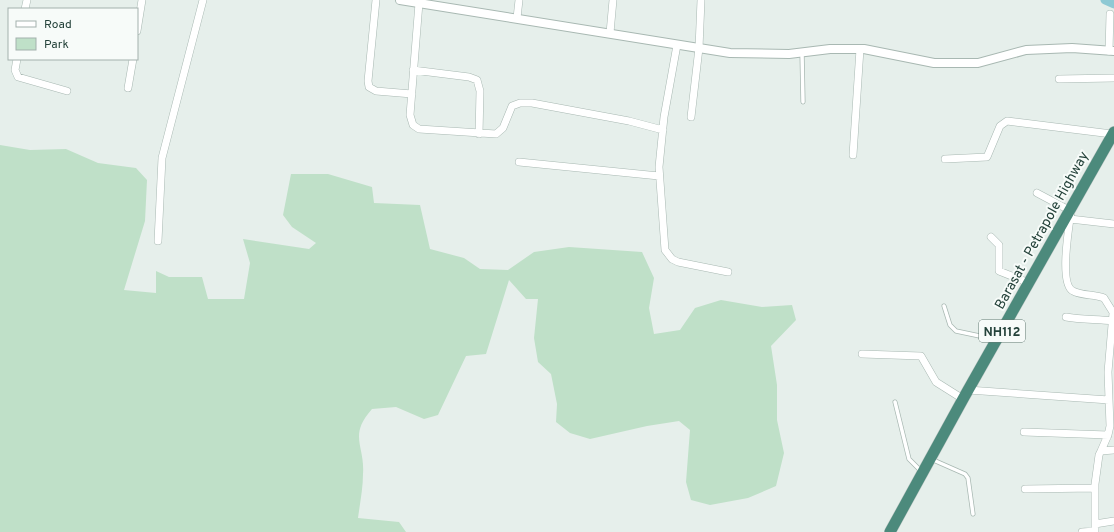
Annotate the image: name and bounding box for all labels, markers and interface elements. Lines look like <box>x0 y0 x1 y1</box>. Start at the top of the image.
legend <box>8 8 138 60</box>
text: Road <box>44 17 72 33</box>
text: Park <box>44 37 69 53</box>
street label: Barasat - Petrapole Highway <box>992 149 1093 313</box>
road number: NH112 <box>979 320 1025 342</box>

